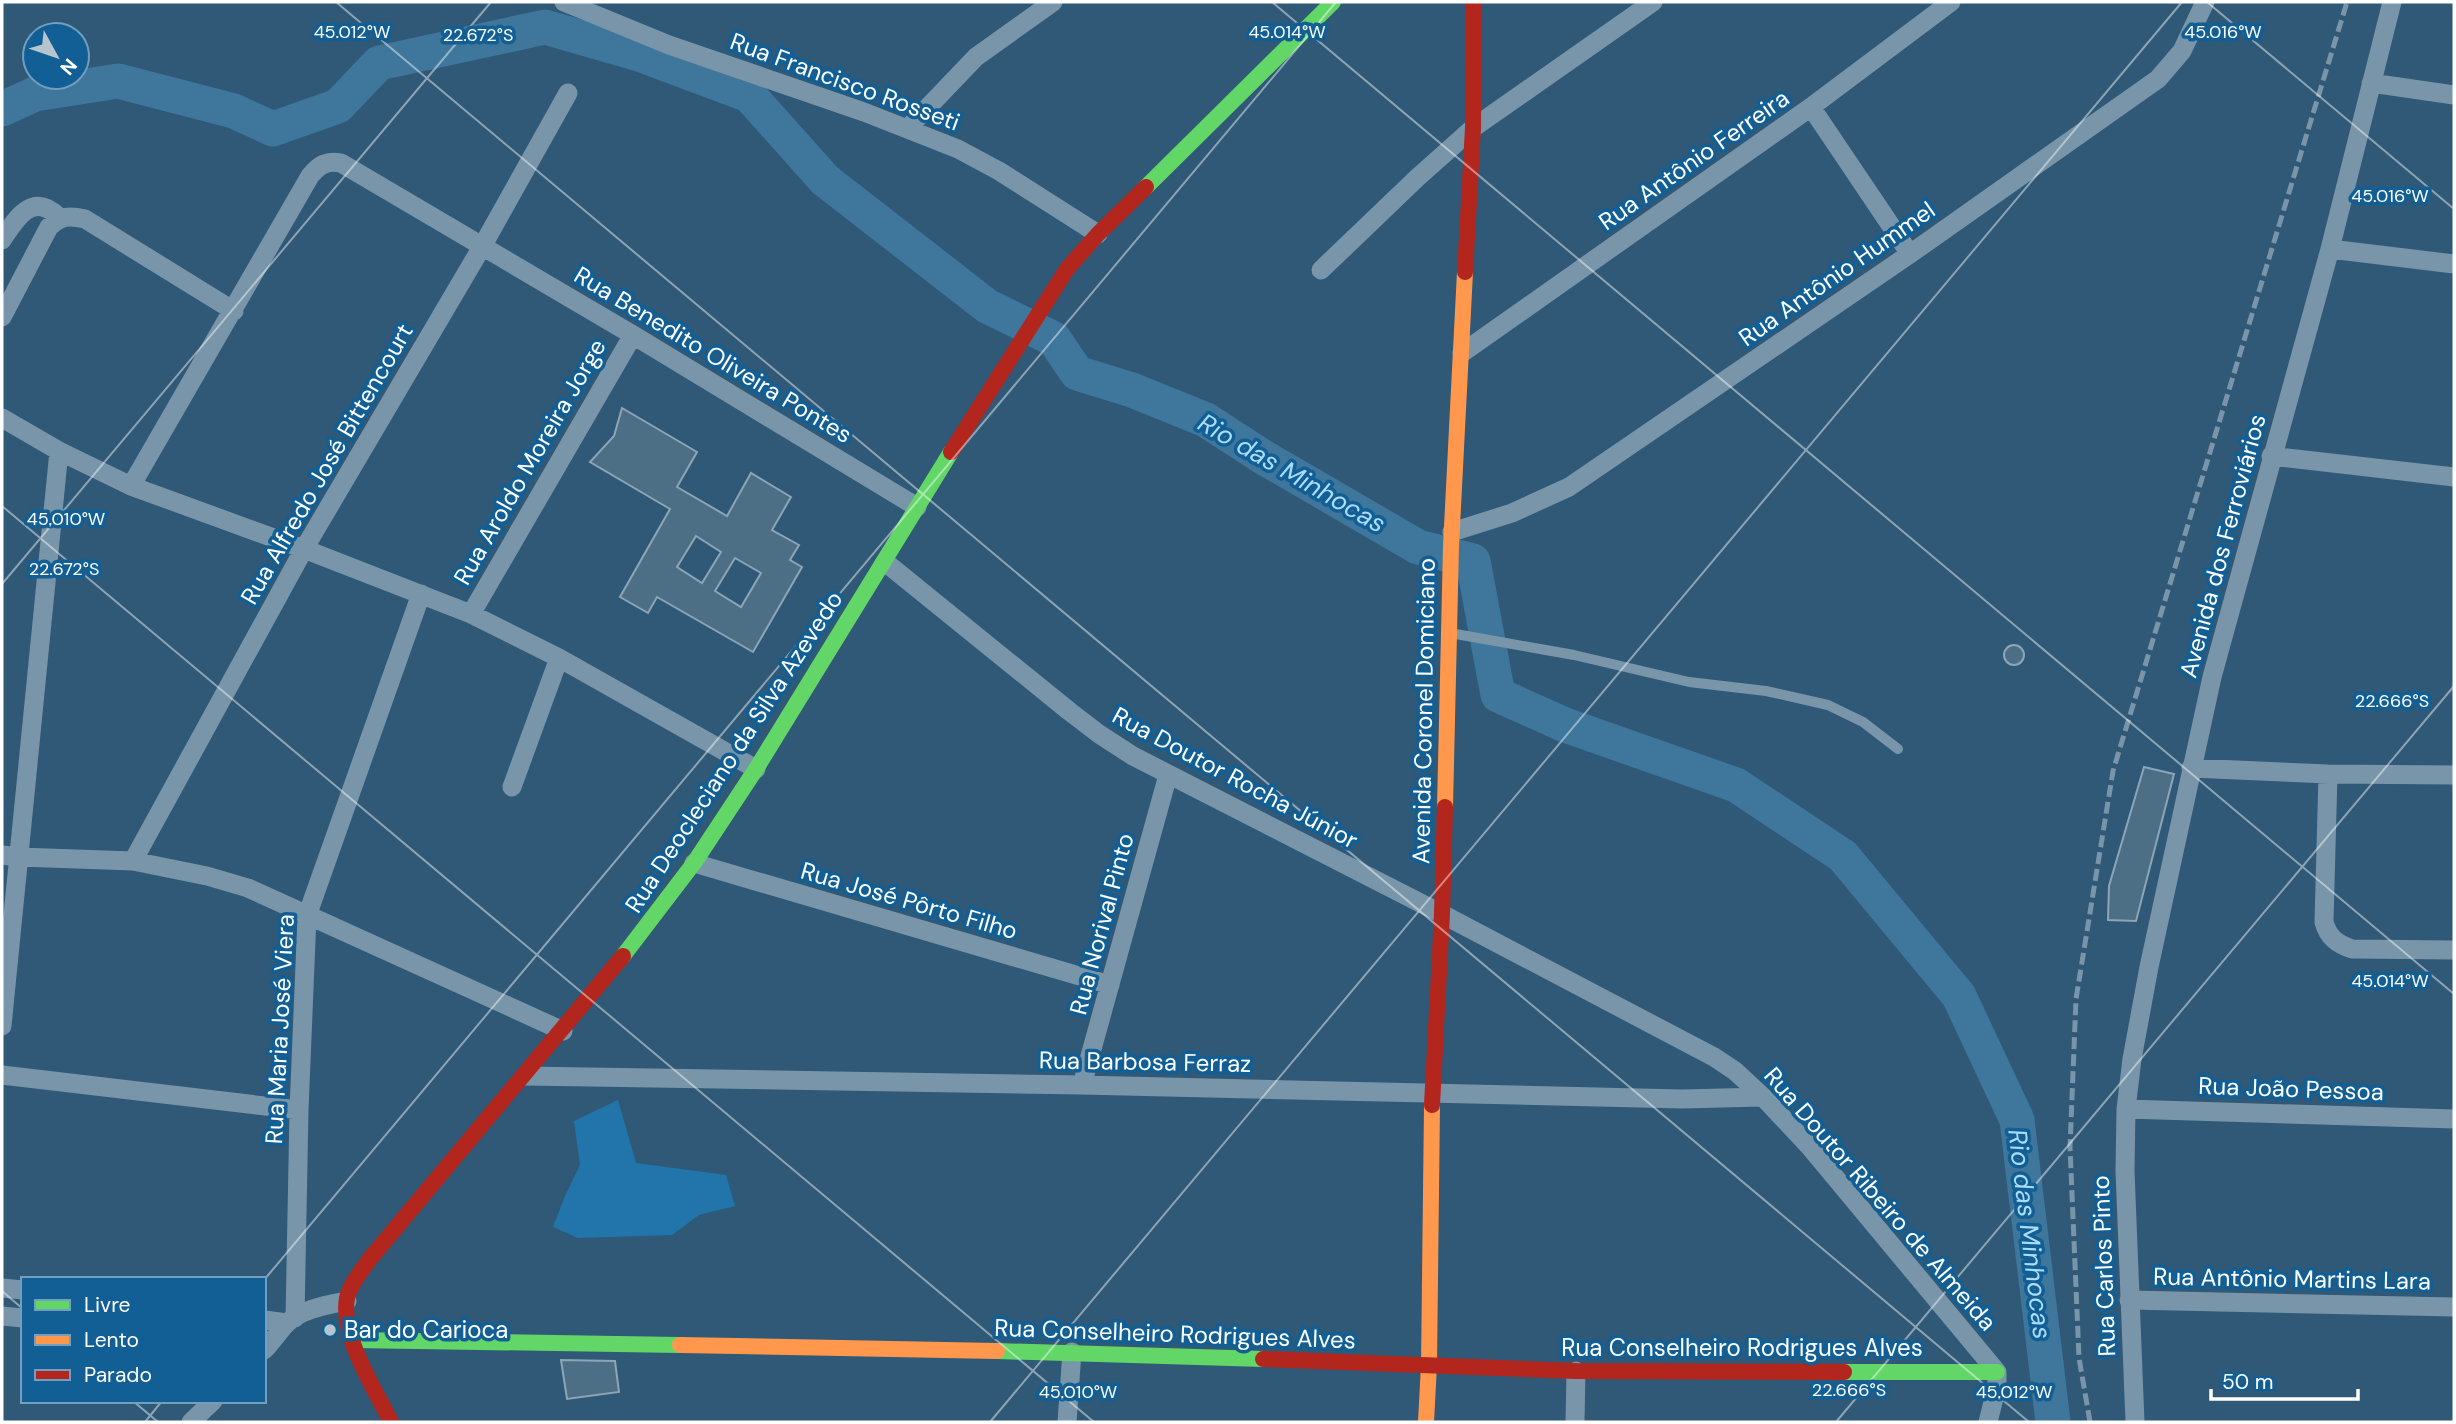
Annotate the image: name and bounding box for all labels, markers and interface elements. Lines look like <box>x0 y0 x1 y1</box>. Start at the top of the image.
text: 45.012°W <box>314 20 390 44</box>
text: 45.014°W <box>1248 20 1326 44</box>
text: 45.016°W <box>2184 20 2262 44</box>
north arrow <box>21 21 91 91</box>
text: 22.672°S <box>443 23 513 47</box>
street label: Rua Francisco Rosseti <box>726 26 964 138</box>
text: N <box>55 53 83 80</box>
street label: Rua Antônio Ferreira <box>1593 82 1795 237</box>
text: 45.016°W <box>2351 184 2429 208</box>
street label: Rua Antônio Hummel <box>1733 194 1941 353</box>
street label: Rua Benedito Oliveira Pontes <box>569 259 858 450</box>
street label: Rua Alfredo José Bittencourt <box>233 318 420 610</box>
street label: Rua Aroldo Moreira Jorge <box>446 333 613 590</box>
water label: Rio das Minhocas <box>1192 405 1392 541</box>
street label: Avenida dos Ferroviários <box>2172 411 2273 681</box>
text: 45.010°W <box>27 507 105 531</box>
text: 22.672°S <box>29 557 99 581</box>
street label: Avenida Coronel Domiciano <box>1405 558 1442 864</box>
street label: Rua Deocleciano da Silva Azevedo <box>618 585 849 918</box>
text: 22.666°S <box>2355 689 2429 713</box>
street label: Rua Doutor Rocha Júnior <box>1107 700 1363 856</box>
street label: Rua Norival Pinto <box>1062 830 1141 1018</box>
street label: Rua José Pôrto Filho <box>797 855 1021 946</box>
street label: Rua Maria José Viera <box>258 913 301 1145</box>
text: 45.014°W <box>2351 969 2429 993</box>
street label: Rua Barbosa Ferraz <box>1039 1044 1251 1079</box>
street label: Rua Doutor Ribeiro de Almeida <box>1757 1060 2003 1337</box>
street label: Rua João Pessoa <box>2198 1070 2384 1107</box>
water label: Rio das Minhocas <box>2000 1127 2060 1341</box>
street label: Rua Carlos Pinto <box>2085 1175 2122 1357</box>
street label: Rua Antônio Martins Lara <box>2153 1261 2431 1296</box>
legend <box>21 1277 266 1403</box>
text: Livre <box>84 1291 131 1319</box>
street label: Rua Conselheiro Rodrigues Alves <box>994 1312 1356 1355</box>
place label: Bar do Carioca <box>344 1314 508 1345</box>
marker: Bar do Carioca <box>322 1322 338 1338</box>
text: Lento <box>84 1326 139 1354</box>
street label: Rua Conselheiro Rodrigues Alves <box>1561 1332 1923 1363</box>
scale bar <box>2211 1358 2358 1402</box>
text: Parado <box>84 1361 152 1389</box>
text: 50 m <box>2222 1368 2273 1396</box>
text: 22.666°S <box>1812 1378 1886 1402</box>
text: 45.010°W <box>1039 1380 1117 1404</box>
text: 45.012°W <box>1976 1380 2052 1404</box>

